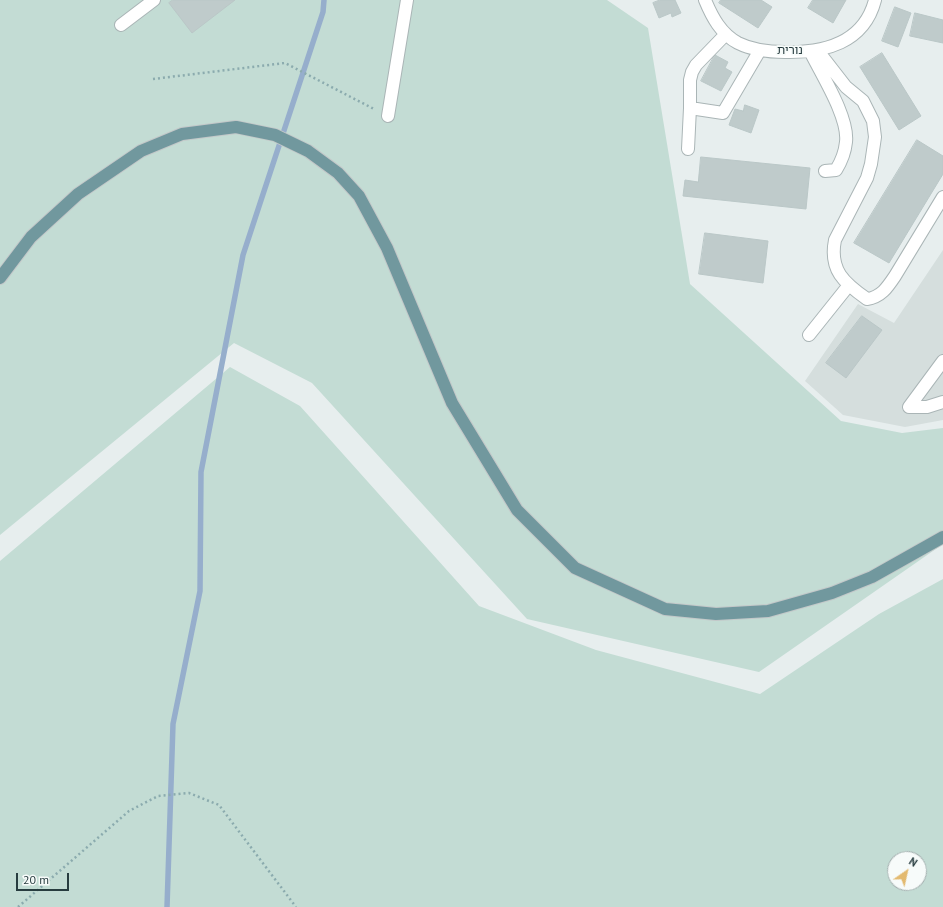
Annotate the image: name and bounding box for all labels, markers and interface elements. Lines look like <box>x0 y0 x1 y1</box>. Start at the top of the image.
street label: נורית <box>777 44 803 58</box>
north arrow <box>887 851 927 891</box>
text: N <box>906 854 920 870</box>
scale bar <box>18 865 71 891</box>
text: 20 m <box>23 872 49 887</box>

